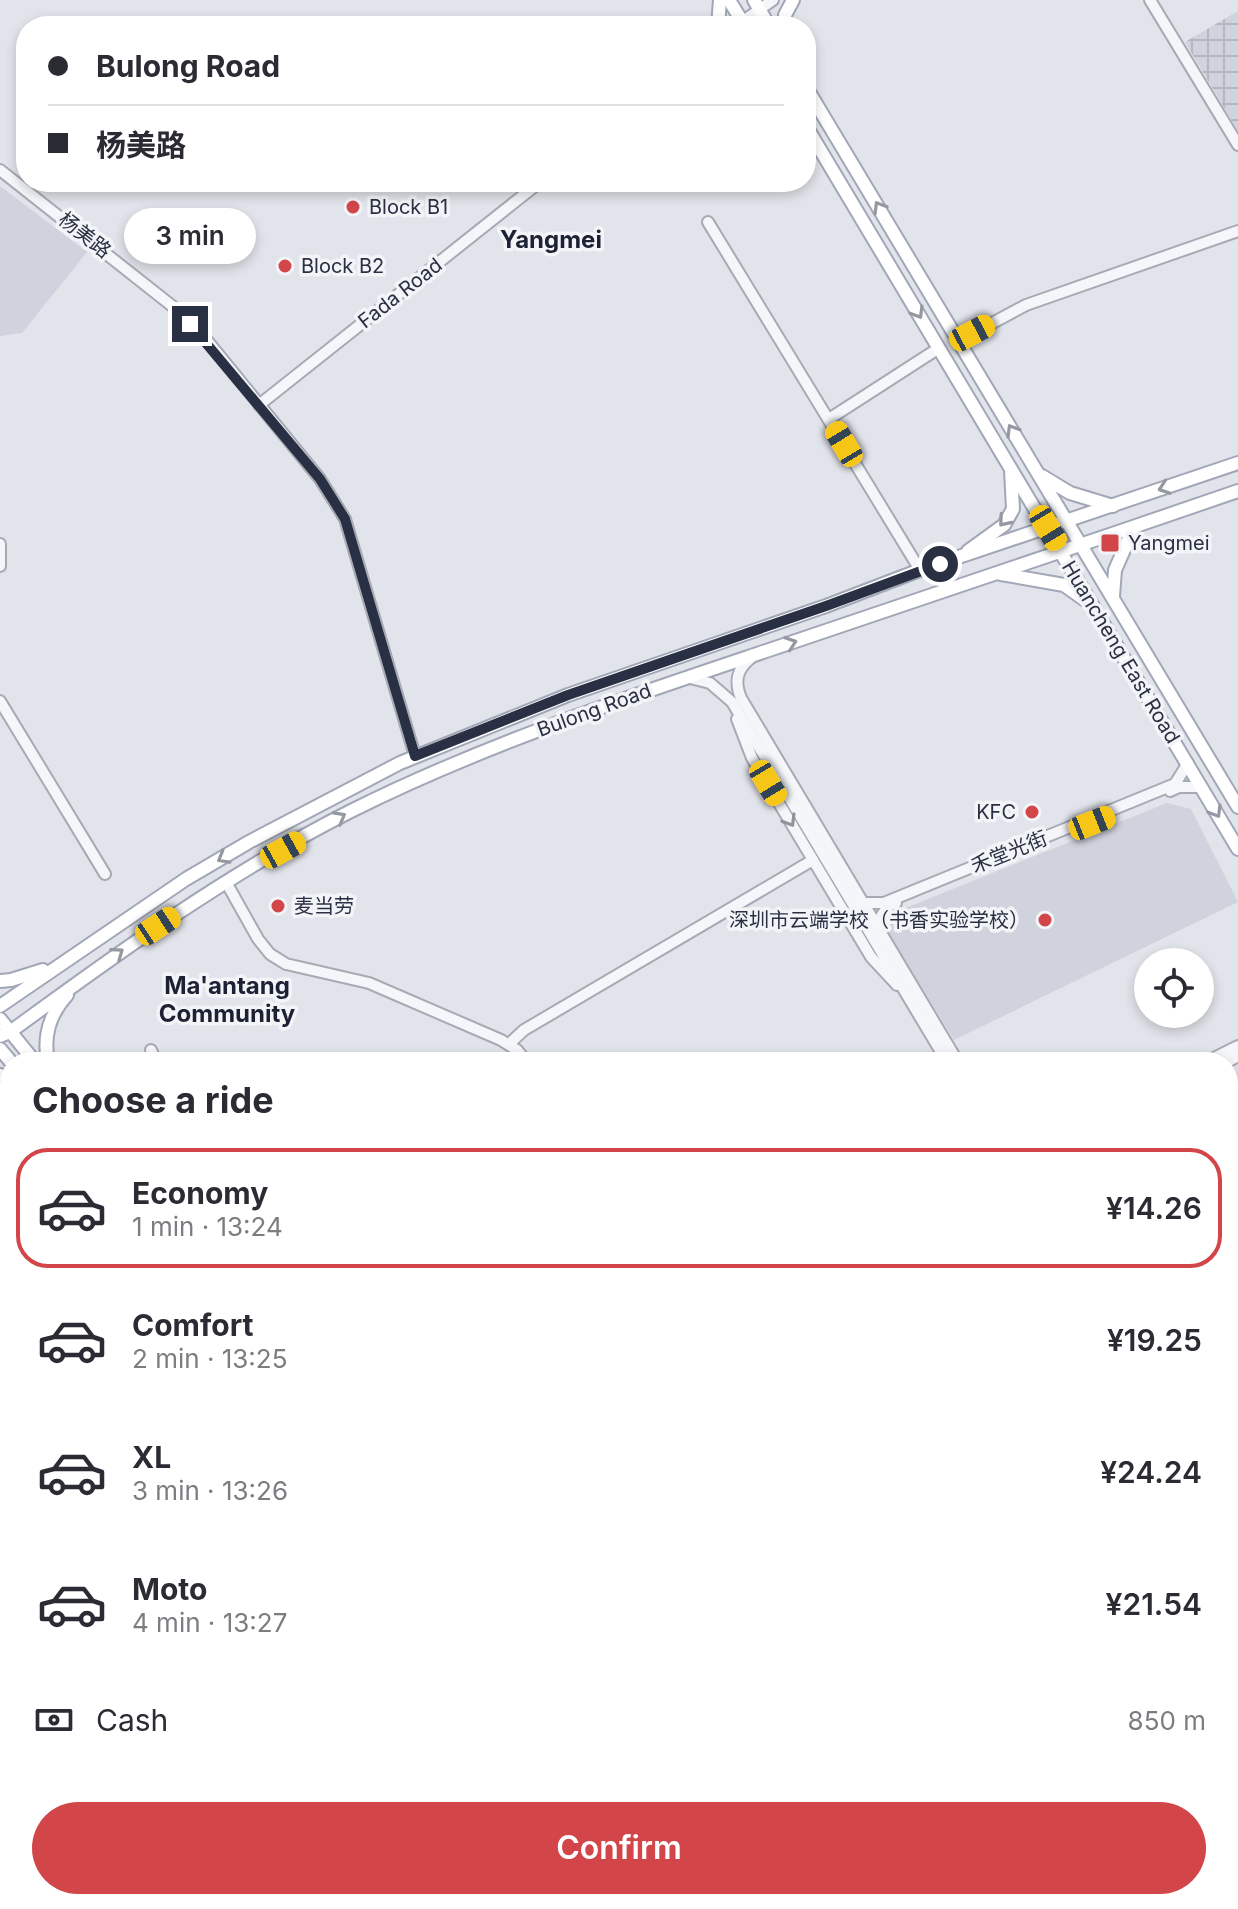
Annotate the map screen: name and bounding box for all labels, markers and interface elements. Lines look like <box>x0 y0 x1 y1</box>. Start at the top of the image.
text: Bulong Road <box>96 48 280 84</box>
text: 杨美路 <box>96 127 186 163</box>
place label: Block B1 <box>369 195 448 219</box>
marker: Block B1 <box>344 198 362 216</box>
one-way arrow <box>873 201 888 216</box>
street label: 杨美路 <box>54 207 116 263</box>
callout: 3 min <box>124 208 256 264</box>
text: 3 min <box>155 220 225 251</box>
district label: Yangmei <box>500 225 602 254</box>
street label: Fada Road <box>353 253 447 333</box>
place label: Block B2 <box>301 254 384 278</box>
marker: Block B2 <box>276 257 294 275</box>
one-way arrow <box>908 304 924 319</box>
route end <box>172 306 208 342</box>
car <box>945 311 999 355</box>
car <box>821 417 867 471</box>
one-way arrow <box>1007 424 1022 439</box>
one-way arrow <box>1158 479 1172 495</box>
car <box>1025 501 1071 555</box>
one-way arrow <box>999 511 1014 526</box>
place label: Yangmei <box>1128 531 1210 555</box>
marker: Yangmei <box>1099 532 1121 554</box>
route start <box>922 546 958 582</box>
street label: Huancheng East Road <box>1057 556 1185 748</box>
one-way arrow <box>783 637 797 653</box>
street label: Bulong Road <box>534 678 654 742</box>
car <box>745 756 791 810</box>
place label: KFC <box>976 800 1016 824</box>
marker: KFC <box>1023 803 1041 821</box>
car <box>1065 803 1119 843</box>
one-way arrow <box>1206 803 1222 818</box>
one-way arrow <box>332 812 346 827</box>
one-way arrow <box>780 812 796 827</box>
street label: 禾堂光街 <box>967 826 1051 878</box>
car <box>256 828 310 872</box>
one-way arrow <box>217 848 232 864</box>
place label: 麦当劳 <box>294 894 354 918</box>
marker: 麦当劳 <box>269 897 287 915</box>
car <box>131 903 185 949</box>
place label: 深圳市云端学校（书香实验学校） <box>729 908 1029 932</box>
marker: 深圳市云端学校（书香实验学校） <box>1036 911 1054 929</box>
one-way arrow <box>110 948 124 963</box>
map controls <box>1134 948 1214 1028</box>
button: locate <box>1134 948 1214 1028</box>
district label: Ma'antang Community <box>159 971 296 1028</box>
text: Choose a ride <box>32 1078 274 1122</box>
icon: car <box>36 1172 108 1244</box>
text: Economy <box>132 1175 268 1211</box>
text: ¥14.26 <box>1106 1190 1202 1226</box>
text: 1 min · 13:24 <box>132 1211 283 1242</box>
icon: car <box>36 1304 108 1376</box>
text: Comfort <box>132 1307 253 1343</box>
text: ¥19.25 <box>1107 1322 1202 1358</box>
text: 2 min · 13:25 <box>132 1343 288 1374</box>
icon: car <box>36 1436 108 1508</box>
text: XL <box>132 1439 171 1475</box>
text: ¥24.24 <box>1100 1454 1202 1490</box>
text: 3 min · 13:26 <box>132 1475 288 1506</box>
icon: car <box>36 1568 108 1640</box>
text: Moto <box>132 1571 207 1607</box>
text: ¥21.54 <box>1106 1586 1202 1622</box>
text: 4 min · 13:27 <box>132 1607 287 1638</box>
icon: cash <box>32 1698 76 1742</box>
text: Cash <box>96 1702 168 1738</box>
text: 850 m <box>1128 1705 1206 1736</box>
button: Confirm <box>32 1802 1206 1894</box>

